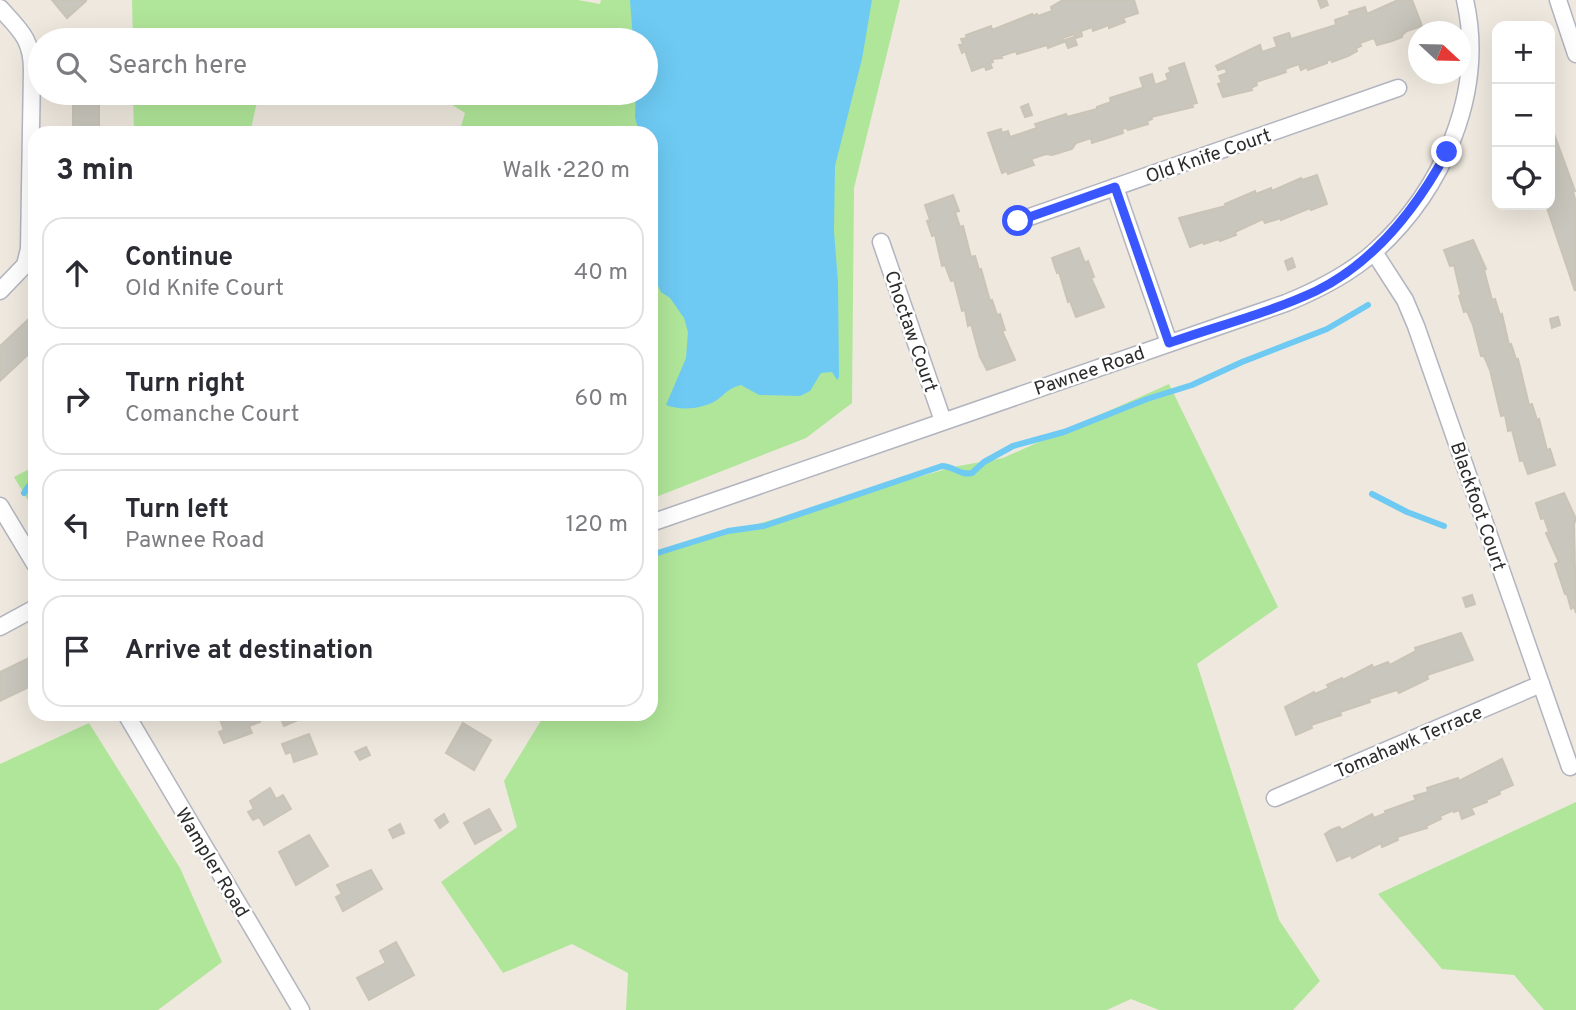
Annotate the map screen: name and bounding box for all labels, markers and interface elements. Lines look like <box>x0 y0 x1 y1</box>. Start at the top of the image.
north arrow <box>1408 21 1471 84</box>
map controls <box>1492 21 1555 210</box>
button: + <box>1492 21 1555 84</box>
search box <box>28 28 658 105</box>
icon: search <box>52 48 90 86</box>
text: Search here <box>108 50 247 83</box>
button: − <box>1492 84 1555 147</box>
street label: Old Knife Court <box>1143 124 1275 190</box>
route end <box>1431 136 1462 167</box>
button: locate <box>1492 147 1555 210</box>
text: 3 min <box>56 153 134 190</box>
text: Walk · 220 m <box>502 157 630 186</box>
route start <box>1002 205 1033 236</box>
text: Continue <box>125 242 233 275</box>
icon: ahead <box>58 254 96 292</box>
text: 40 m <box>574 259 628 288</box>
street label: Choctaw Court <box>878 268 942 396</box>
text: Old Knife Court <box>125 275 284 304</box>
street label: Pawnee Road <box>1031 342 1148 402</box>
text: Turn right <box>125 368 245 401</box>
icon: right <box>58 380 96 418</box>
text: 60 m <box>575 385 628 414</box>
text: Comanche Court <box>125 401 300 430</box>
street label: Blackfoot Court <box>1444 439 1510 574</box>
text: Turn left <box>125 494 229 527</box>
icon: left <box>58 506 96 544</box>
text: 120 m <box>566 511 628 540</box>
text: Pawnee Road <box>125 527 264 556</box>
icon: arrive <box>58 632 96 670</box>
text: Arrive at destination <box>125 635 373 668</box>
street label: Tomahawk Terrace <box>1331 701 1486 785</box>
street label: Wampler Road <box>169 804 254 922</box>

